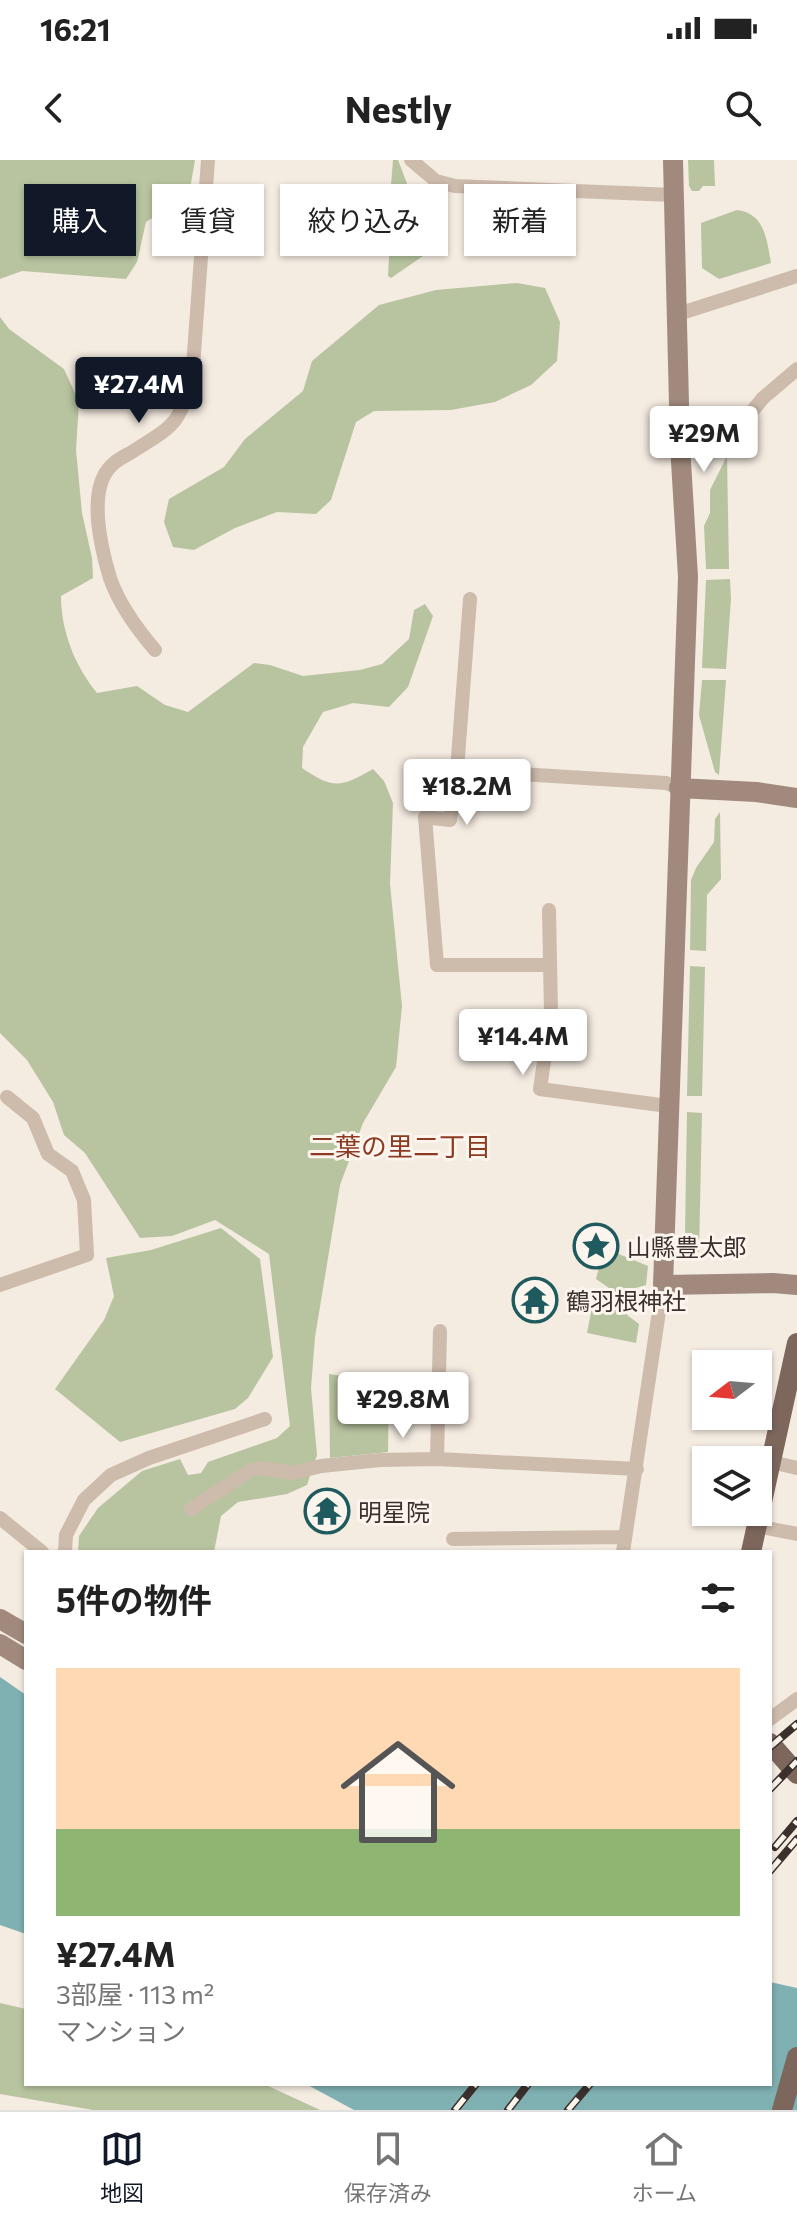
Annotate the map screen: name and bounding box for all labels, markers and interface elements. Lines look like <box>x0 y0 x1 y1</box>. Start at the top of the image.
text: 16:21 <box>40 10 111 47</box>
icon: back <box>32 86 76 130</box>
text: Nestly <box>345 86 452 130</box>
icon: search <box>721 86 765 130</box>
chip: 購入 <box>24 184 136 256</box>
chip: 賃貸 <box>152 184 264 256</box>
chip: 絞り込み <box>280 184 448 256</box>
chip: 新着 <box>464 184 576 256</box>
pin: ¥27.4M <box>74 357 204 425</box>
text: ¥27.4M <box>93 367 185 398</box>
pin: ¥29M <box>657 406 751 474</box>
text: ¥29M <box>668 416 740 447</box>
pin: ¥18.2M <box>402 759 532 827</box>
text: ¥18.2M <box>422 769 512 800</box>
pin: ¥14.4M <box>458 1009 588 1077</box>
text: ¥14.4M <box>477 1019 569 1050</box>
district label: 二葉の里二丁目 <box>309 1130 491 1161</box>
place icon: 山縣豊太郎 <box>572 1222 620 1270</box>
place label: 山縣豊太郎 <box>627 1232 747 1261</box>
temple icon: 鶴羽根神社 <box>511 1276 559 1324</box>
place label: 鶴羽根神社 <box>566 1286 686 1315</box>
north arrow <box>692 1350 772 1430</box>
map controls <box>692 1350 772 1526</box>
pin: ¥29.8M <box>338 1372 468 1440</box>
text: ¥29.8M <box>356 1382 450 1413</box>
button: layers <box>692 1446 772 1526</box>
temple icon: 明星院 <box>303 1487 351 1535</box>
place label: 明星院 <box>358 1497 430 1526</box>
icon: filters <box>696 1576 740 1620</box>
text: 5件の物件 <box>56 1578 212 1620</box>
icon: home <box>326 1720 470 1864</box>
text: ¥27.4M <box>56 1932 175 1974</box>
text: 3部屋 · 113 m² <box>56 1978 214 2009</box>
text: マンション <box>56 2015 186 2046</box>
tab: 地図 <box>100 2127 144 2207</box>
tab: 保存済み <box>344 2127 432 2207</box>
tab: ホーム <box>632 2127 697 2207</box>

